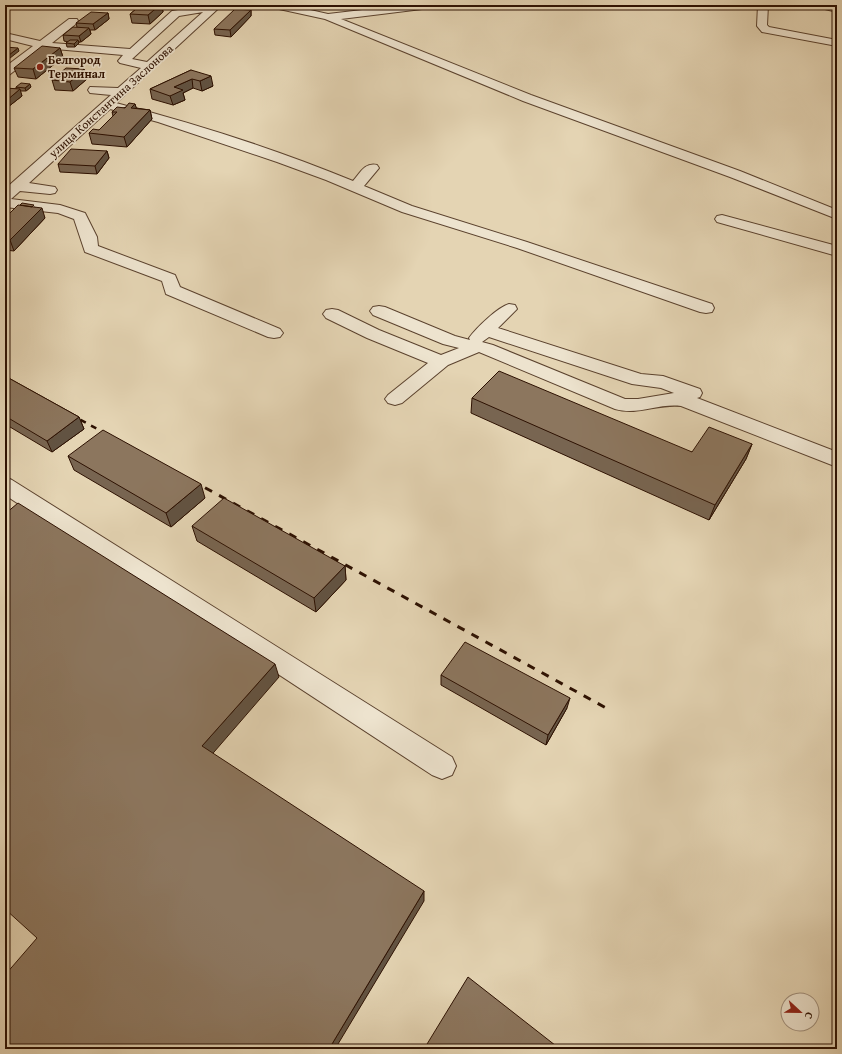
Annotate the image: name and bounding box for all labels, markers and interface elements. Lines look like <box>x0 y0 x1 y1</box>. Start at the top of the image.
street label: улица Константина Заслонова <box>44 40 177 162</box>
place label: Белгород Терминал <box>48 51 105 82</box>
marker: Белгород Терминал <box>35 62 45 72</box>
north arrow <box>780 992 820 1032</box>
text: С <box>801 1010 818 1022</box>

